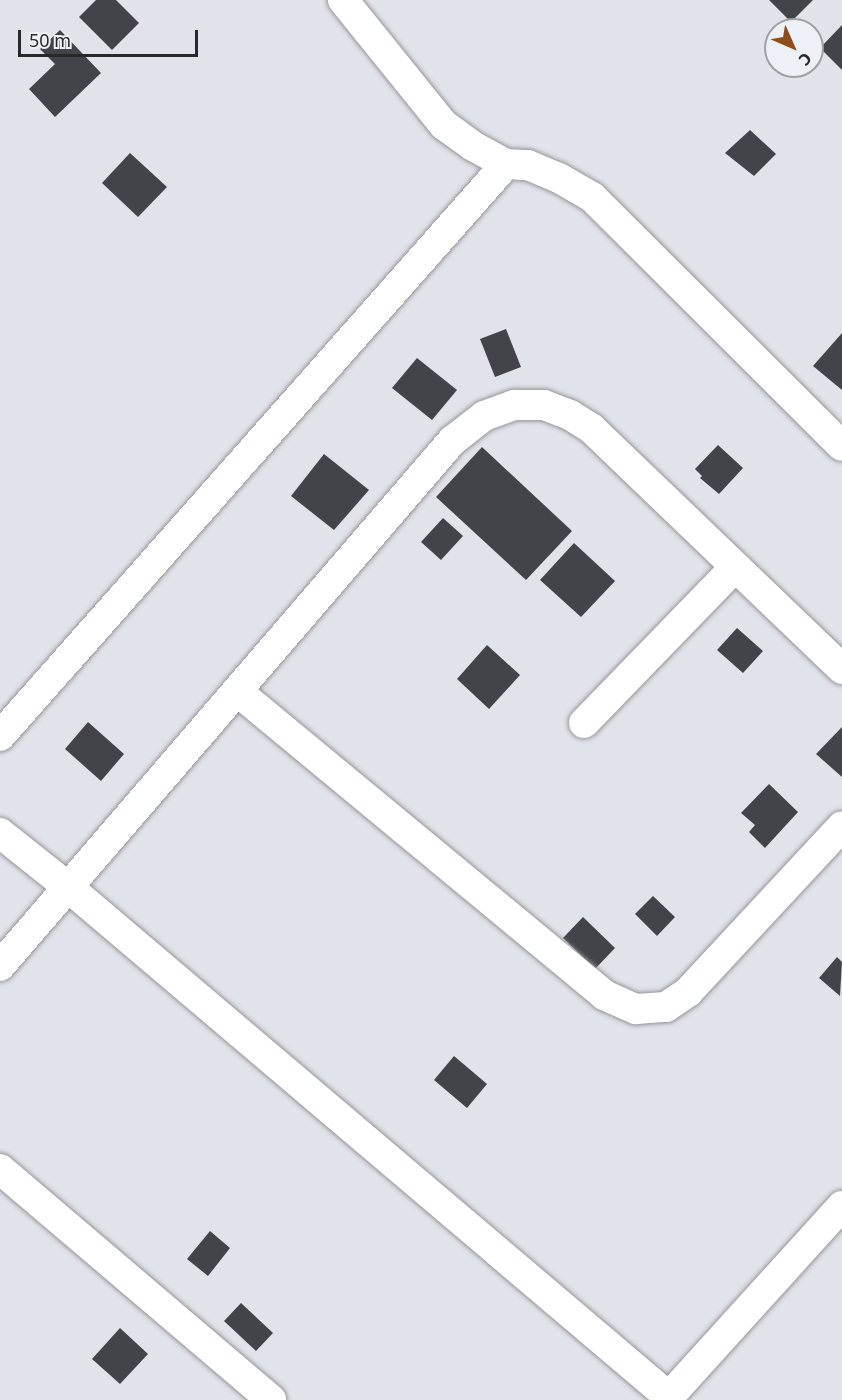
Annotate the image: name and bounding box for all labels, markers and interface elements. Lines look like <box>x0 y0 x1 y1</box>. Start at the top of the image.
scale bar <box>21 18 201 56</box>
north arrow <box>764 18 824 78</box>
text: 50 m <box>29 28 71 52</box>
text: С <box>794 48 817 71</box>

